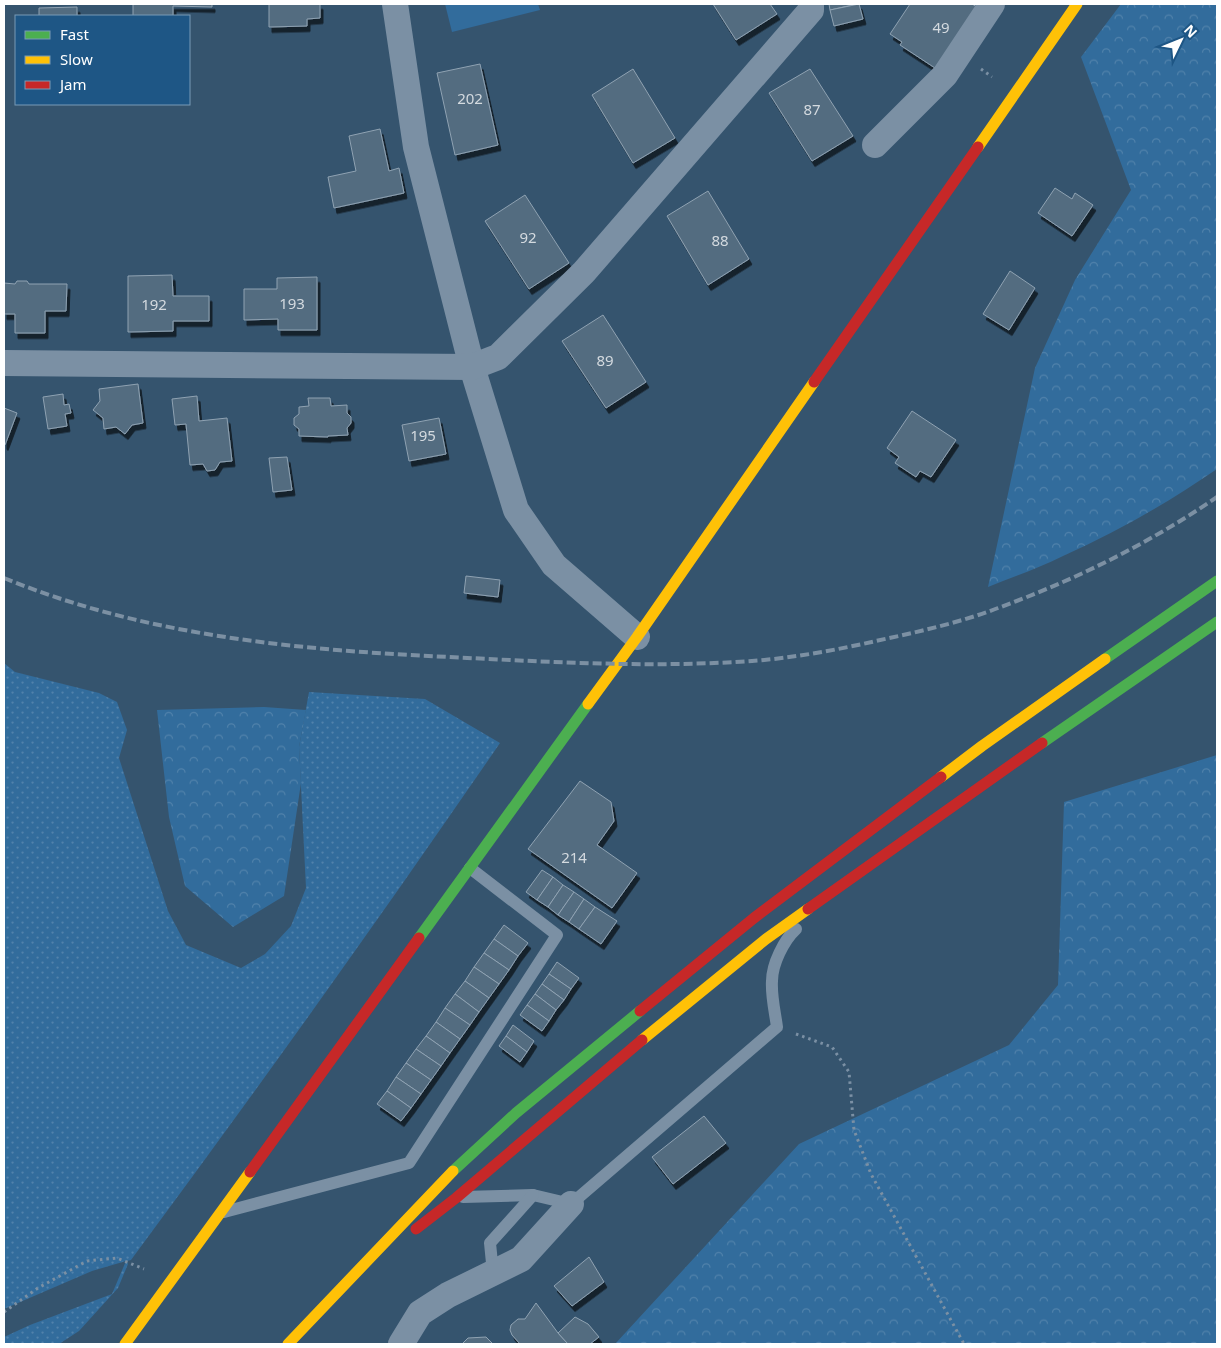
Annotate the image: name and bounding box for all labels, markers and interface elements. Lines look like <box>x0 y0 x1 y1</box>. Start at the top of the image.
legend <box>15 15 190 105</box>
north arrow <box>1156 15 1206 65</box>
house number: 49 <box>932 17 950 37</box>
text: N <box>1180 20 1202 41</box>
text: Fast <box>60 24 89 44</box>
text: Slow <box>60 49 93 69</box>
text: Jam <box>58 74 87 94</box>
house number: 202 <box>457 88 483 108</box>
house number: 87 <box>803 99 821 119</box>
house number: 92 <box>519 227 537 247</box>
house number: 88 <box>711 230 729 250</box>
house number: 193 <box>279 293 305 313</box>
house number: 192 <box>141 294 167 314</box>
house number: 89 <box>596 350 614 370</box>
house number: 195 <box>410 425 436 445</box>
house number: 214 <box>561 847 587 867</box>

